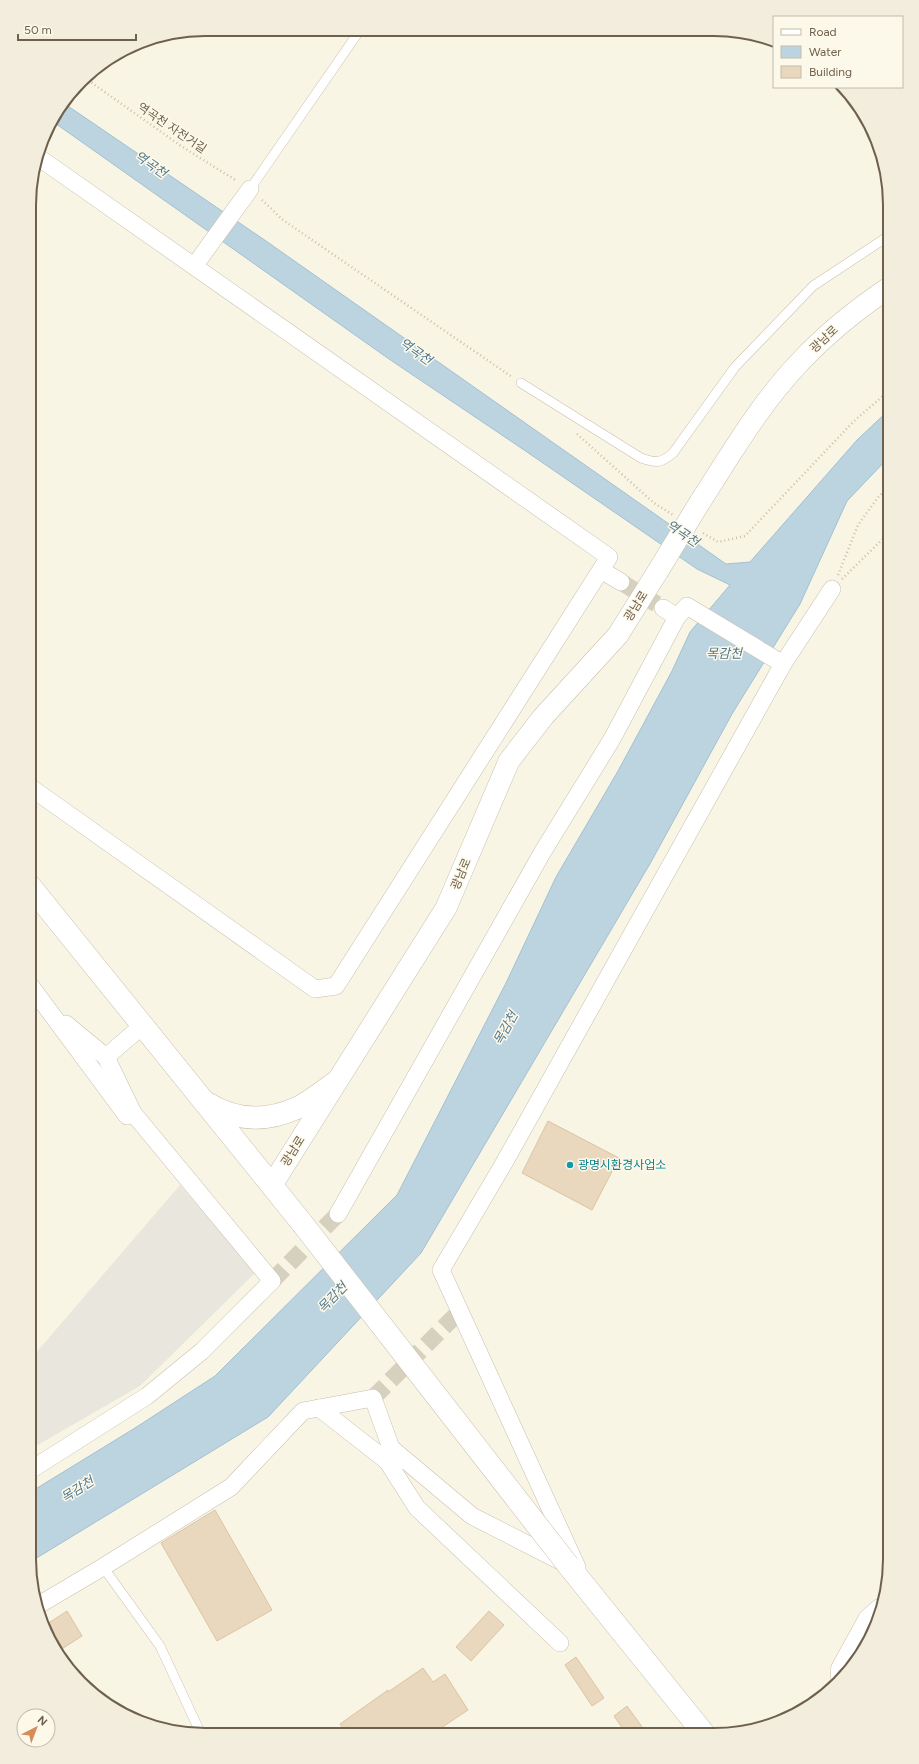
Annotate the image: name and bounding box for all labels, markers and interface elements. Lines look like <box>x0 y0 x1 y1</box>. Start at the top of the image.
scale bar <box>18 16 136 42</box>
legend <box>773 16 903 88</box>
text: 50 m <box>24 23 52 37</box>
text: Road <box>809 25 837 39</box>
text: Water <box>809 45 841 59</box>
text: Building <box>809 65 852 79</box>
street label: 역곡천 자전거길 <box>135 100 209 156</box>
water label: 역곡천 <box>132 148 171 181</box>
street label: 광남로 <box>807 323 841 355</box>
water label: 역곡천 <box>397 335 436 368</box>
water label: 역곡천 <box>664 517 703 550</box>
street label: 광남로 <box>621 588 651 624</box>
water label: 목감천 <box>706 646 743 661</box>
street label: 광남로 <box>448 856 474 892</box>
water label: 목감천 <box>490 1008 521 1048</box>
street label: 광남로 <box>278 1133 308 1169</box>
place label: 광명시환경사업소 <box>578 1158 666 1172</box>
marker: 광명시환경사업소 <box>565 1160 575 1170</box>
water label: 목감천 <box>314 1278 351 1315</box>
water label: 목감천 <box>58 1473 97 1505</box>
north arrow <box>16 1708 56 1748</box>
text: N <box>35 1713 50 1729</box>

